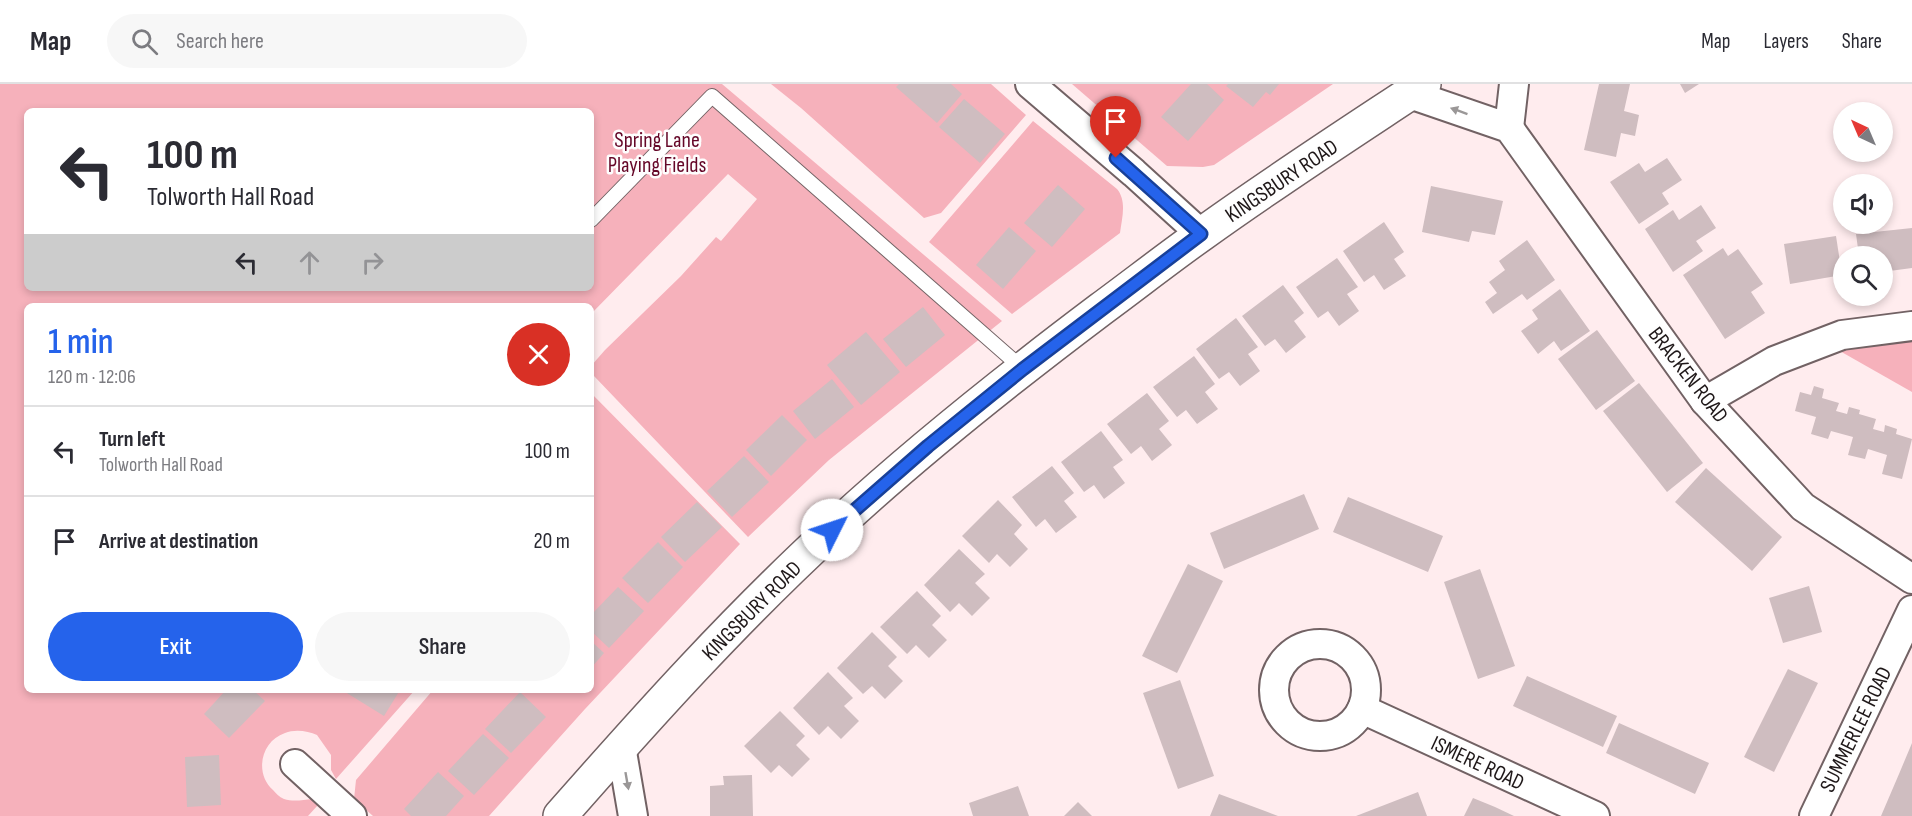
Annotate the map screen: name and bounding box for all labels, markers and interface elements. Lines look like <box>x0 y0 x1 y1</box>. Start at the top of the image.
search box <box>107 14 527 68</box>
text: Map <box>30 25 71 58</box>
icon: search <box>128 25 161 58</box>
text: Search here <box>176 28 264 55</box>
text: Map <box>1701 29 1730 54</box>
text: Layers <box>1763 29 1809 54</box>
text: Share <box>1842 29 1882 54</box>
pin <box>1090 96 1141 158</box>
north arrow <box>1833 102 1893 162</box>
map controls <box>1833 102 1893 306</box>
icon: arrive <box>1099 105 1132 138</box>
one-way arrow <box>1450 106 1468 116</box>
park label: Spring Lane Playing Fields <box>608 127 706 179</box>
text: 100 m <box>147 130 238 181</box>
icon: left <box>48 132 126 210</box>
street label: KINGSBURY ROAD <box>1220 134 1343 229</box>
button: sound <box>1833 174 1893 234</box>
text: Tolworth Hall Road <box>147 181 314 213</box>
icon: left <box>230 246 263 279</box>
icon: ahead <box>293 246 326 279</box>
icon: right <box>356 246 389 279</box>
button: search <box>1833 246 1893 306</box>
text: 1 min <box>48 321 113 364</box>
street label: BRACKEN ROAD <box>1642 322 1734 428</box>
button: close <box>507 323 570 386</box>
text: 120 m · 12:06 <box>48 365 136 389</box>
text: Turn left <box>99 426 165 453</box>
icon: left <box>48 435 81 468</box>
text: 100 m <box>525 438 570 465</box>
text: Tolworth Hall Road <box>99 453 223 477</box>
position arrow <box>800 498 864 562</box>
icon: arrive <box>48 525 81 558</box>
text: Arrive at destination <box>99 528 258 555</box>
text: 20 m <box>534 528 570 555</box>
street label: KINGSBURY ROAD <box>697 556 808 667</box>
button: Exit <box>48 612 303 681</box>
button: Share <box>315 612 570 681</box>
street label: SUMMERLEE ROAD <box>1814 662 1898 797</box>
street label: ISMERE ROAD <box>1426 730 1528 797</box>
one-way arrow <box>623 772 632 791</box>

